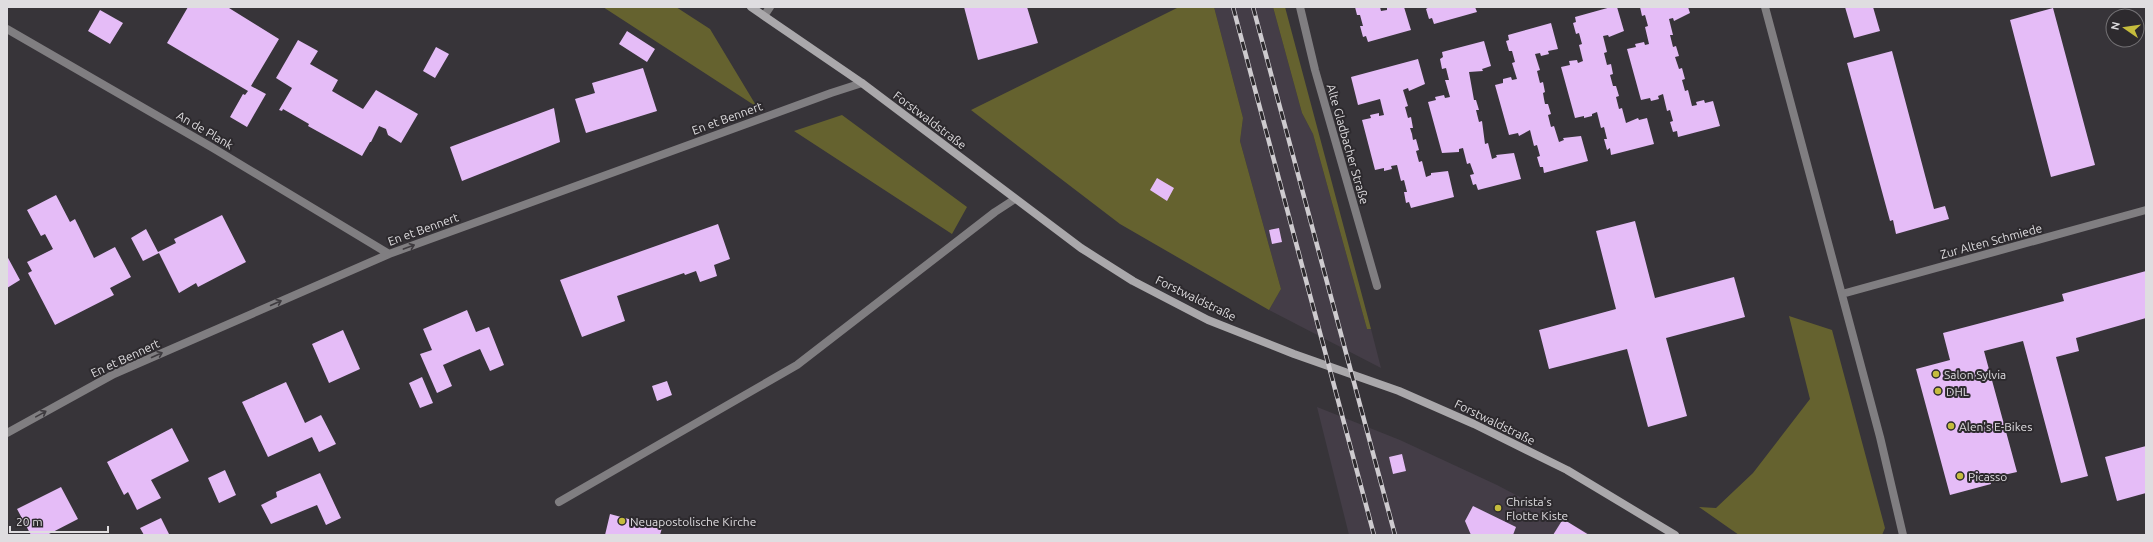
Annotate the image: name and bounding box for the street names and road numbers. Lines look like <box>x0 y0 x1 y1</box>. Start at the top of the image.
street label: Alte Gladbacher Straße <box>1325 82 1371 206</box>
street label: Forstwaldstraße <box>891 88 969 152</box>
street label: En et Bennert <box>690 99 764 137</box>
street label: An de Plank <box>174 109 236 151</box>
street label: En et Bennert <box>386 210 460 248</box>
street label: Zur Alten Schmiede <box>1939 221 2043 261</box>
street label: Forstwaldstraße <box>1154 273 1238 323</box>
street label: En et Bennert <box>89 336 162 380</box>
street label: Forstwaldstraße <box>1453 397 1537 447</box>

